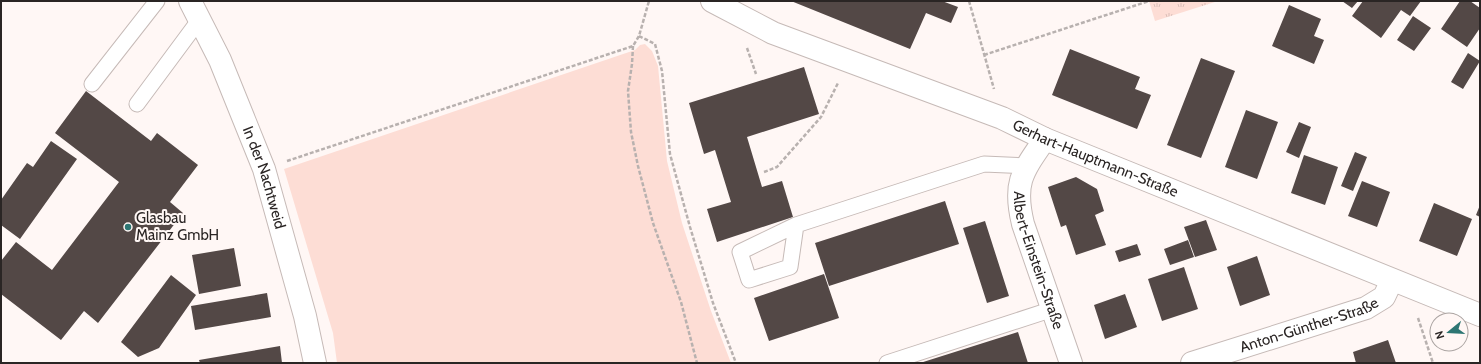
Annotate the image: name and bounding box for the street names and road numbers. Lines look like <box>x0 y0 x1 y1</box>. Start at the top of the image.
street label: Gerhart-Hauptmann-Straße <box>1010 116 1181 201</box>
street label: In der Nachtweid <box>239 124 289 231</box>
street label: Albert-Einstein-Straße <box>1010 191 1068 332</box>
street label: Anton-Günther-Straße <box>1238 293 1382 356</box>

